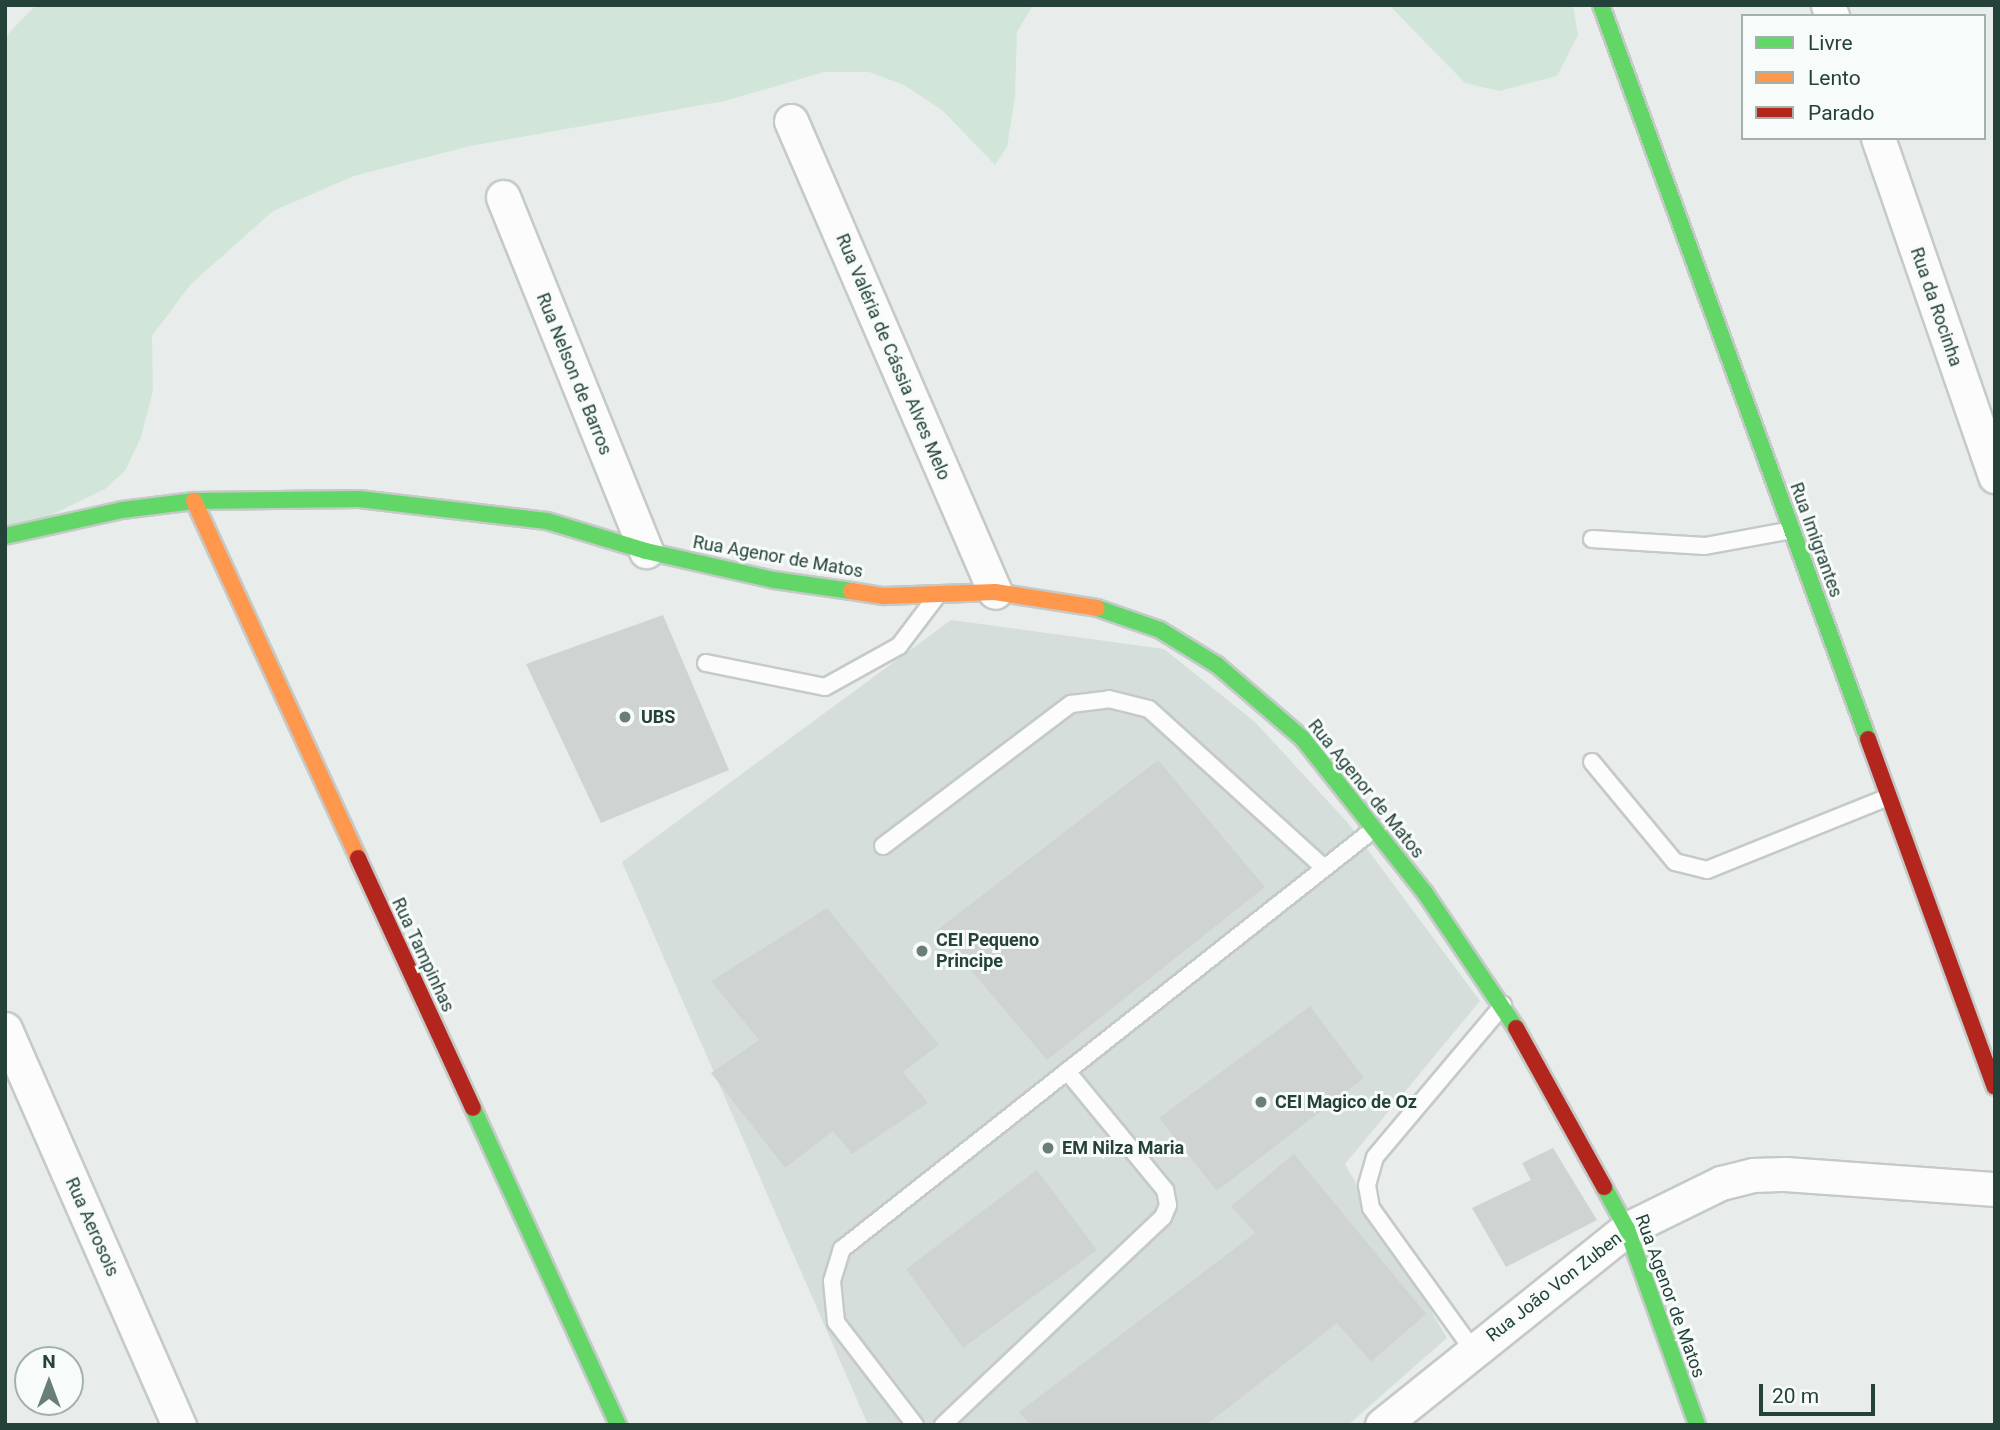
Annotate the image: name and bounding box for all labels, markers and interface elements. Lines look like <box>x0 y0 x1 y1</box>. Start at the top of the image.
legend <box>1741 14 1986 140</box>
text: Livre <box>1808 31 1853 55</box>
text: Lento <box>1808 66 1861 90</box>
text: Parado <box>1808 101 1875 125</box>
street label: Rua Valéria de Cássia Alves Melo <box>831 231 955 483</box>
street label: Rua da Rocinha <box>1906 245 1966 369</box>
street label: Rua Nelson de Barros <box>532 290 616 458</box>
street label: Rua Imigrantes <box>1785 480 1847 600</box>
street label: Rua Agenor de Matos <box>691 531 865 583</box>
place label: UBS <box>641 706 675 728</box>
marker: UBS <box>615 707 635 727</box>
street label: Rua Agenor de Matos <box>1303 715 1429 863</box>
street label: Rua Tampinhas <box>387 894 459 1016</box>
place label: CEI Pequeno Principe <box>936 930 1039 972</box>
marker: CEI Pequeno Principe <box>914 943 930 959</box>
place label: CEI Magico de Oz <box>1275 1091 1417 1113</box>
marker: CEI Magico de Oz <box>1253 1094 1269 1110</box>
place label: EM Nilza Maria <box>1062 1137 1184 1159</box>
marker: EM Nilza Maria <box>1040 1140 1056 1156</box>
street label: Rua Aerosois <box>61 1174 123 1280</box>
street label: Rua Agenor de Matos <box>1630 1211 1710 1381</box>
street label: Rua João Von Zuben <box>1482 1227 1626 1347</box>
north arrow <box>14 1346 84 1416</box>
text: N <box>42 1350 56 1373</box>
scale bar <box>1762 1370 1878 1414</box>
text: 20 m <box>1772 1384 1819 1408</box>

